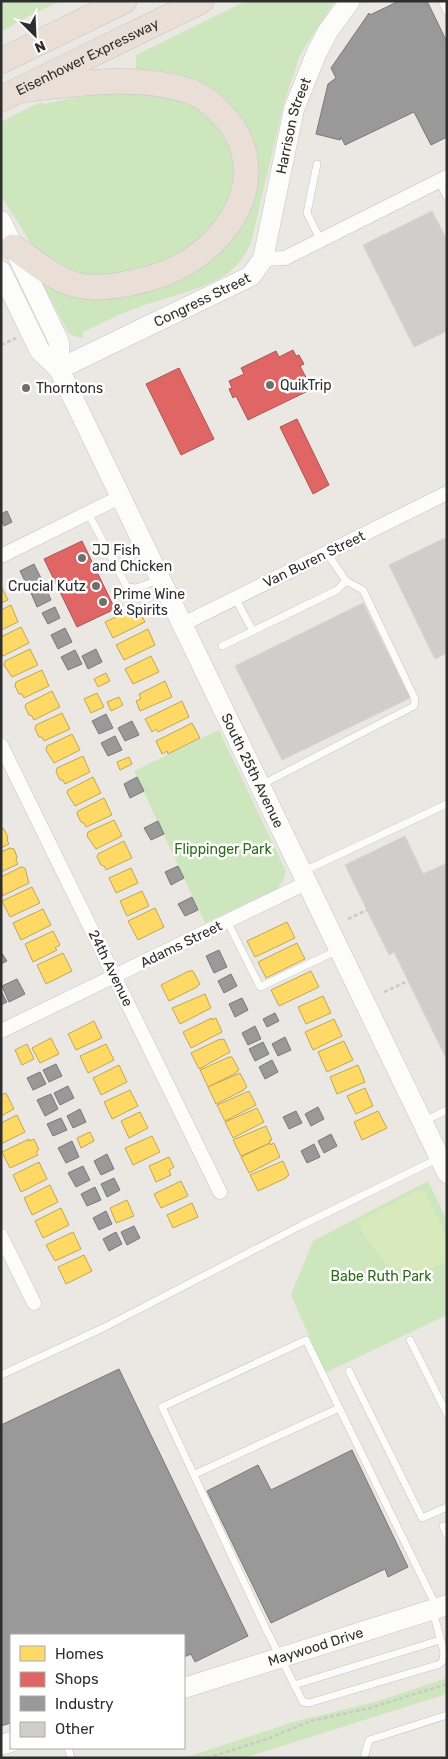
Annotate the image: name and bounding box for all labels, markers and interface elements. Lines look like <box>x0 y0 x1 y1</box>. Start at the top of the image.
north arrow <box>10 10 60 60</box>
street label: Eisenhower Expressway <box>13 15 162 99</box>
text: N <box>32 37 48 56</box>
street label: Harrison Street <box>273 75 315 175</box>
street label: Congress Street <box>151 269 254 331</box>
place label: QuikTrip <box>280 377 332 394</box>
marker: QuikTrip <box>264 379 276 391</box>
place label: Thorntons <box>36 380 103 397</box>
marker: Thorntons <box>20 382 32 394</box>
street label: Van Buren Street <box>261 527 368 591</box>
place label: JJ Fish and Chicken <box>92 542 172 575</box>
marker: JJ Fish and Chicken <box>76 552 88 564</box>
place label: Crucial Kutz <box>8 578 86 595</box>
marker: Crucial Kutz <box>90 580 102 592</box>
place label: Prime Wine & Spirits <box>113 586 185 619</box>
marker: Prime Wine & Spirits <box>97 596 109 608</box>
street label: South 25th Avenue <box>217 711 287 831</box>
park label: Flippinger Park <box>174 841 272 858</box>
street label: Adams Street <box>138 917 225 972</box>
street label: 24th Avenue <box>85 927 136 1009</box>
park label: Babe Ruth Park <box>331 1268 432 1285</box>
street label: Maywood Drive <box>266 1624 366 1670</box>
legend <box>10 1634 185 1749</box>
text: Homes <box>55 1645 104 1663</box>
text: Shops <box>55 1670 99 1688</box>
text: Industry <box>55 1695 114 1713</box>
text: Other <box>55 1720 95 1738</box>

